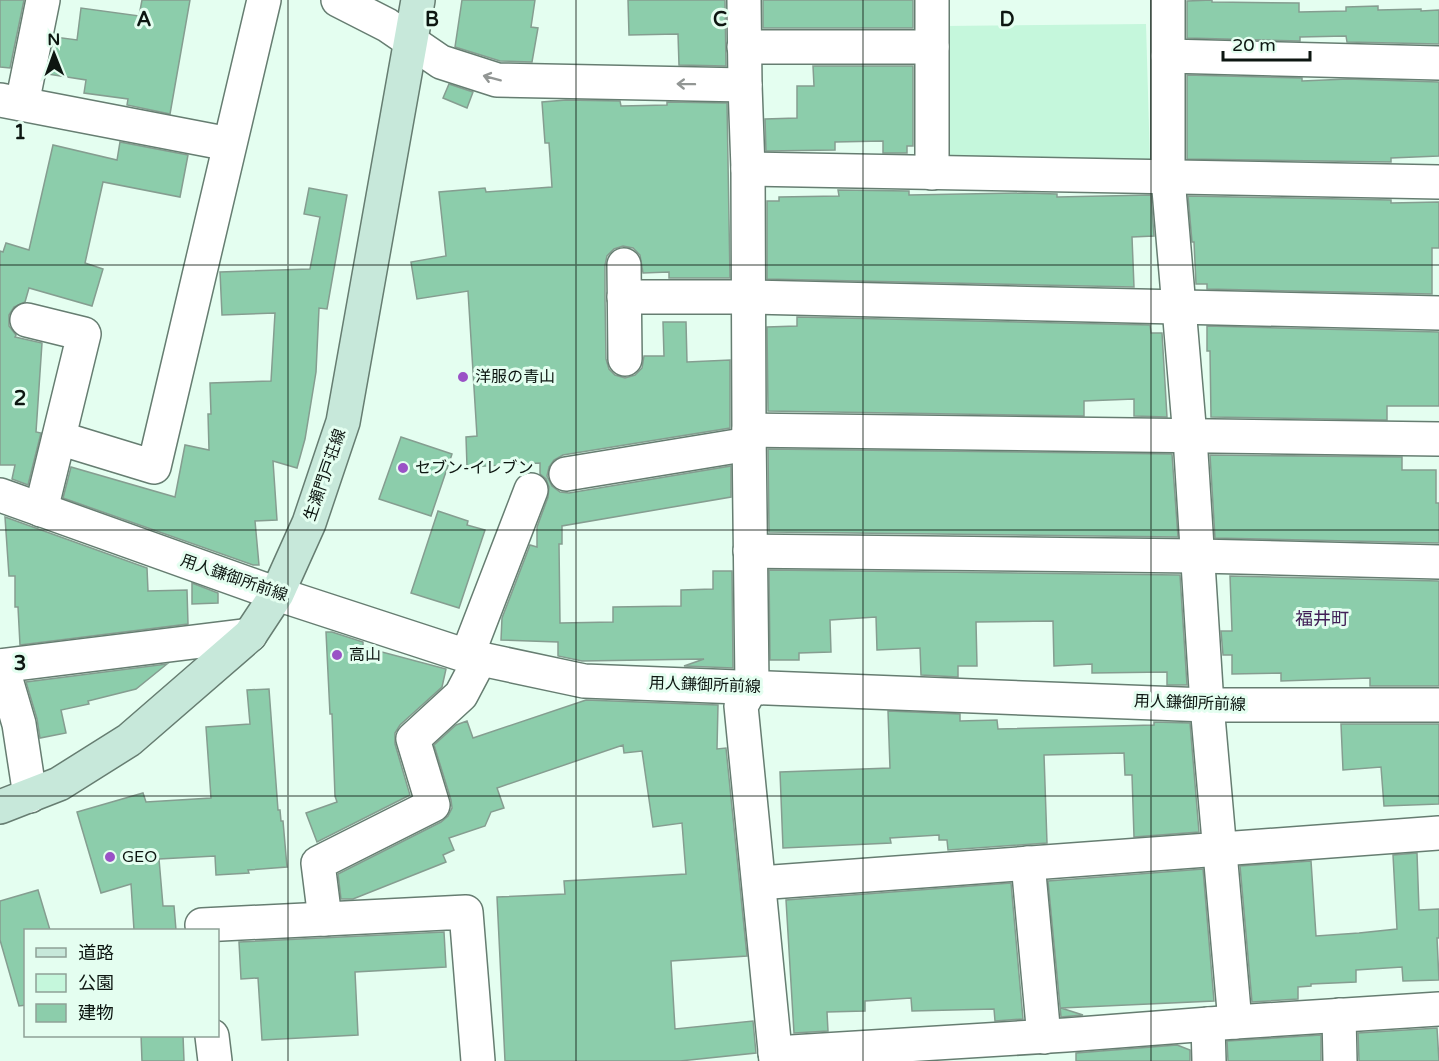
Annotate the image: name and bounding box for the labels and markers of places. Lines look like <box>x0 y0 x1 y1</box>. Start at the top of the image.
place label: 洋服の青山 <box>475 367 555 387</box>
marker: 洋服の青山 <box>456 370 470 384</box>
place label: セブン-イレブン <box>415 458 534 478</box>
marker: セブン-イレブン <box>396 461 410 475</box>
place label: 高山 <box>349 645 381 665</box>
marker: 高山 <box>330 648 344 662</box>
place label: GEO <box>122 847 157 867</box>
marker: GEO <box>103 850 117 864</box>

